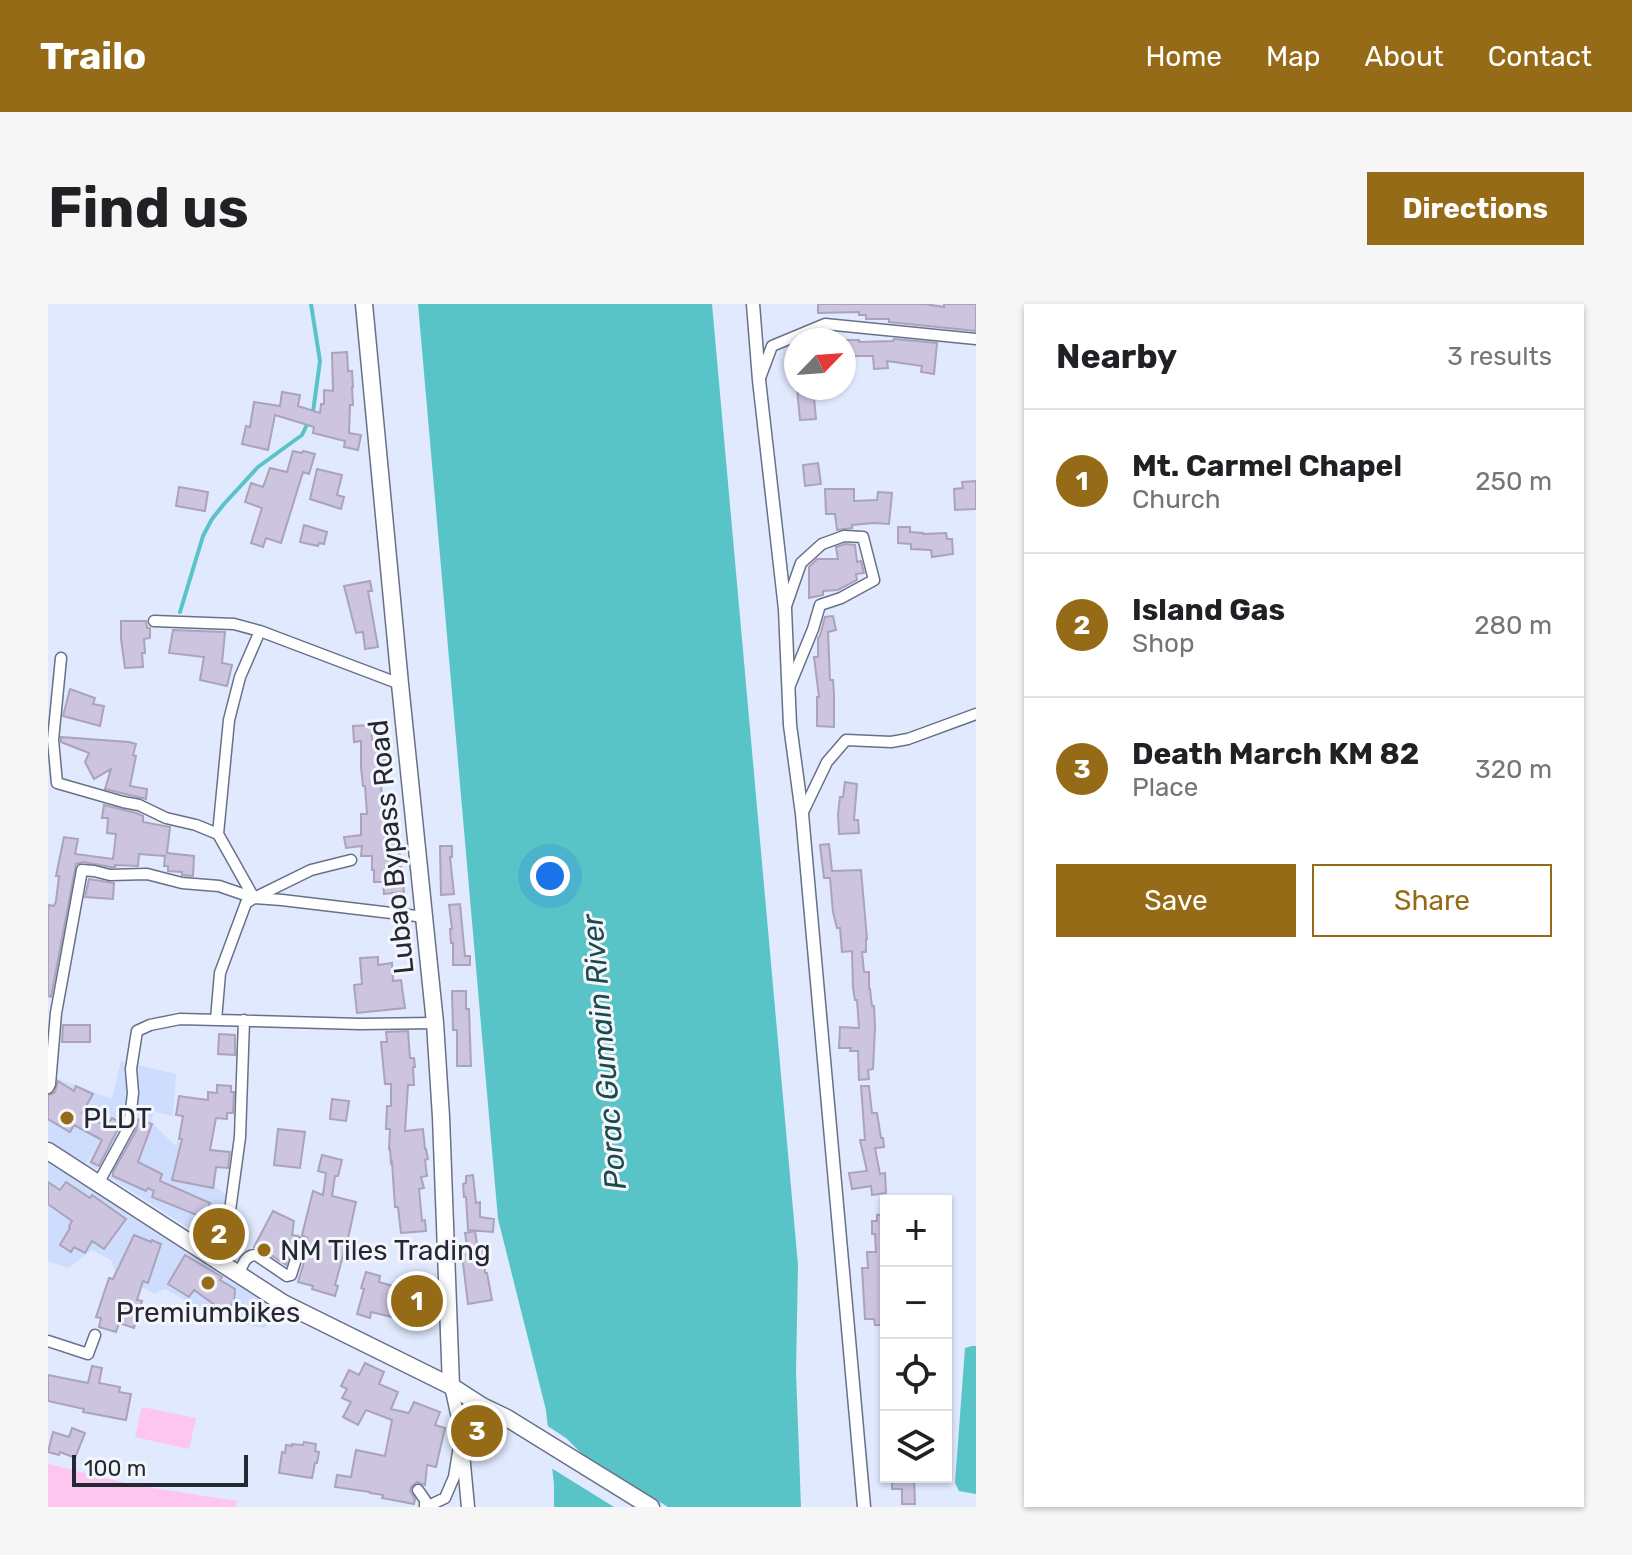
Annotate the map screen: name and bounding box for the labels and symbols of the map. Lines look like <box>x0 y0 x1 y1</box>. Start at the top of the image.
north arrow <box>784 328 856 400</box>
street label: Lubao Bypass Road <box>361 718 421 976</box>
your location <box>530 856 570 896</box>
water label: Porac Gumain River <box>574 911 634 1191</box>
place label: PLDT <box>83 1102 152 1135</box>
marker: PLDT <box>58 1109 76 1127</box>
pin: 2 <box>193 1204 245 1264</box>
place label: NM Tiles Trading <box>280 1234 491 1267</box>
marker: NM Tiles Trading <box>255 1241 273 1259</box>
pin: 1 <box>391 1271 443 1331</box>
marker: Premiumbikes <box>199 1274 217 1292</box>
place label: Premiumbikes <box>116 1296 300 1329</box>
pin: 3 <box>451 1401 503 1461</box>
scale bar <box>72 1451 248 1487</box>

